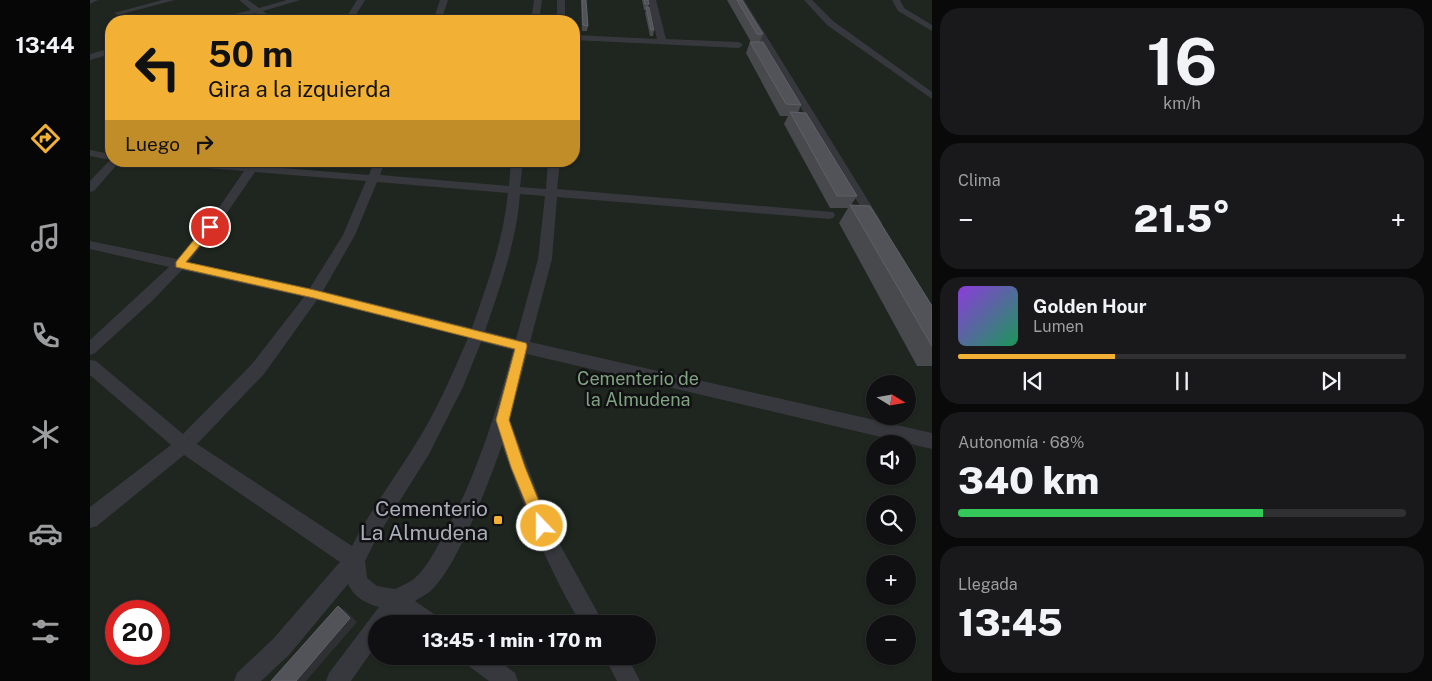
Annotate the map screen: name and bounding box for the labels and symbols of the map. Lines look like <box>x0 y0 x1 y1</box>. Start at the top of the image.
pin <box>189 206 231 248</box>
park label: Cementerio de la Almudena <box>577 368 699 410</box>
north arrow <box>866 375 916 425</box>
place label: Cementerio La Almudena <box>360 496 488 545</box>
position arrow <box>515 499 567 551</box>
marker: Cementerio La Almudena <box>492 514 504 526</box>
speed limit sign: 20 <box>105 600 170 665</box>

